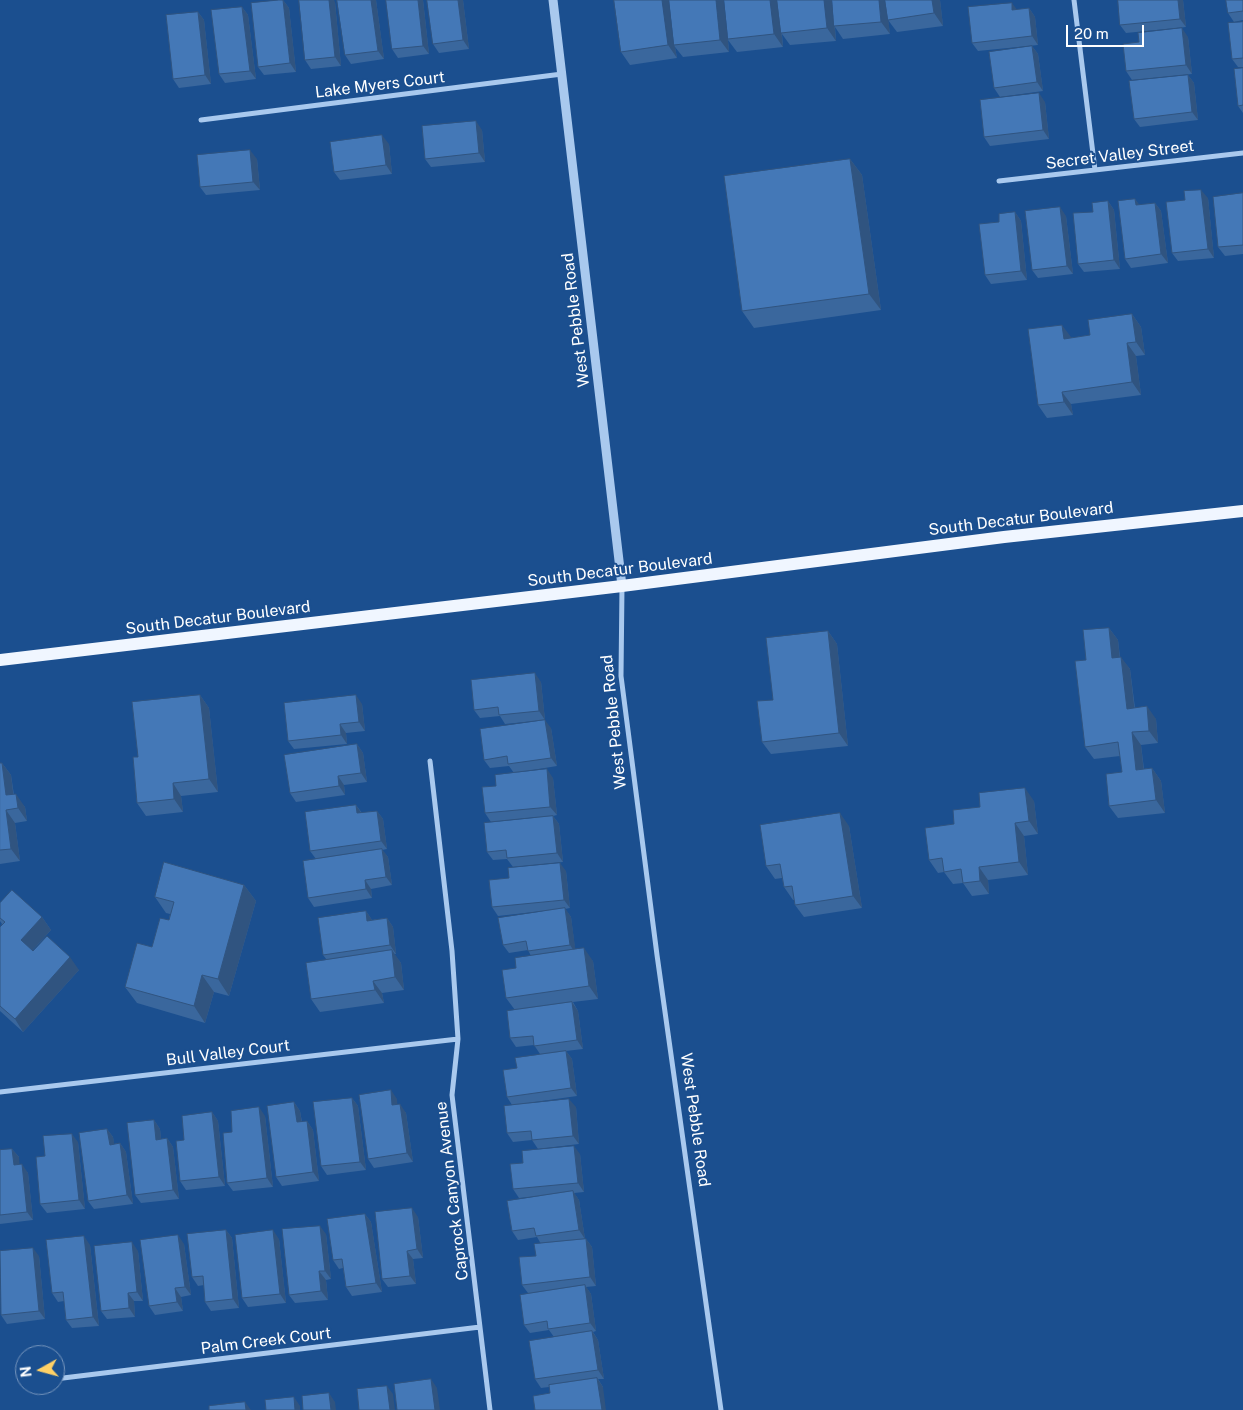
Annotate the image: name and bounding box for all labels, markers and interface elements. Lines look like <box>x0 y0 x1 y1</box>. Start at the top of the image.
scale bar <box>1068 15 1146 47</box>
text: 20 m <box>1074 25 1109 42</box>
street label: Lake Myers Court <box>314 67 446 103</box>
street label: Secret Valley Street <box>1045 136 1195 174</box>
street label: West Pebble Road <box>558 252 594 388</box>
street label: South Decatur Boulevard <box>927 498 1115 540</box>
street label: South Decatur Boulevard <box>526 549 714 591</box>
street label: South Decatur Boulevard <box>124 597 312 639</box>
street label: West Pebble Road <box>597 654 631 790</box>
street label: Bull Valley Court <box>165 1036 291 1070</box>
street label: West Pebble Road <box>676 1052 714 1188</box>
street label: Caprock Canyon Avenue <box>431 1100 473 1282</box>
street label: Palm Creek Court <box>200 1323 332 1359</box>
north arrow <box>15 1345 65 1395</box>
text: N <box>17 1365 35 1378</box>

